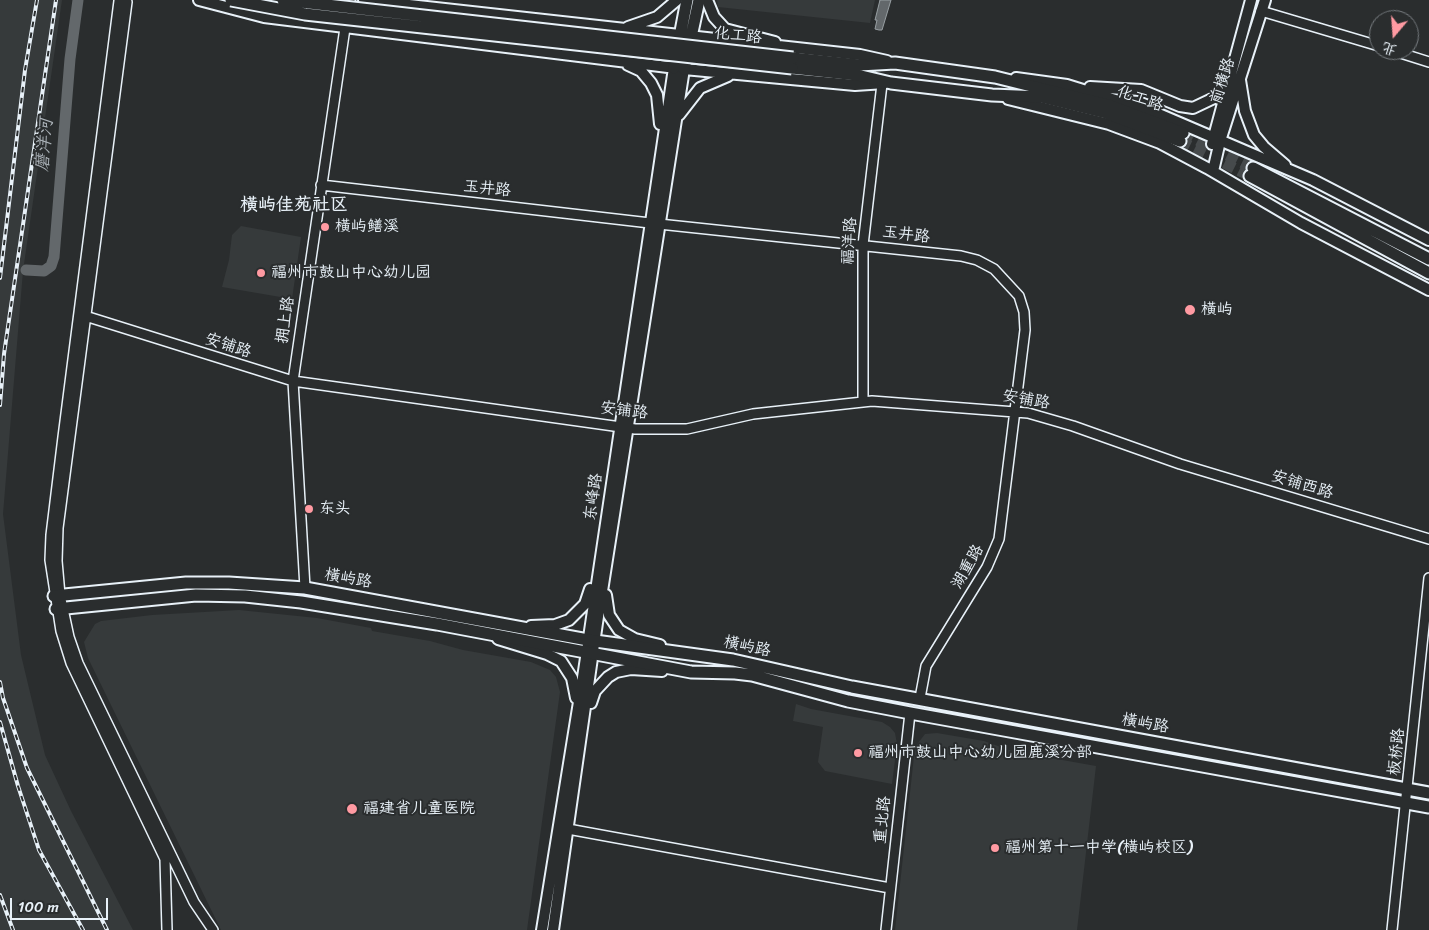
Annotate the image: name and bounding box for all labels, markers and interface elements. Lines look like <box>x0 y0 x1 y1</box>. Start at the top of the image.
north arrow <box>1369 10 1419 60</box>
street label: 化工路 <box>713 24 763 48</box>
text: 北 <box>1379 35 1400 63</box>
street label: 前横路 <box>1206 55 1240 107</box>
street label: 化工路 <box>1114 82 1166 116</box>
water label: 磨洋河 <box>32 117 58 173</box>
street label: 玉井路 <box>462 177 512 201</box>
district label: 横屿佳苑社区 <box>240 194 348 216</box>
street label: 福洋路 <box>839 216 861 266</box>
place label: 横屿鳝溪 <box>335 217 399 237</box>
marker: 横屿鳝溪 <box>319 221 331 233</box>
street label: 玉井路 <box>881 223 931 247</box>
place label: 福州市鼓山中心幼儿园 <box>271 263 431 283</box>
marker: 福州市鼓山中心幼儿园 <box>255 267 267 279</box>
street label: 拥上路 <box>273 295 299 345</box>
place label: 横屿 <box>1201 300 1233 320</box>
marker: 横屿 <box>1183 303 1197 317</box>
street label: 安铺路 <box>202 329 254 363</box>
street label: 安铺路 <box>1001 386 1051 414</box>
street label: 安铺路 <box>599 399 649 423</box>
street label: 安铺西路 <box>1269 466 1335 504</box>
street label: 东峰路 <box>581 472 607 522</box>
place label: 东头 <box>319 499 351 519</box>
marker: 东头 <box>303 503 315 515</box>
street label: 湖重路 <box>948 541 988 593</box>
street label: 横屿路 <box>323 565 373 593</box>
street label: 横屿路 <box>722 633 772 661</box>
street label: 横屿路 <box>1120 710 1170 738</box>
street label: 板桥路 <box>1385 727 1409 777</box>
place label: 福州市鼓山中心幼儿园鹿溪分部 <box>868 743 1092 763</box>
marker: 福州市鼓山中心幼儿园鹿溪分部 <box>852 747 864 759</box>
street label: 重北路 <box>871 795 895 845</box>
place label: 福建省儿童医院 <box>363 799 475 819</box>
marker: 福建省儿童医院 <box>345 802 359 816</box>
place label: 福州第十一中学(横屿校区) <box>1005 838 1192 858</box>
marker: 福州第十一中学(横屿校区) <box>989 842 1001 854</box>
scale bar <box>12 888 110 920</box>
text: 100 m <box>18 894 59 920</box>

